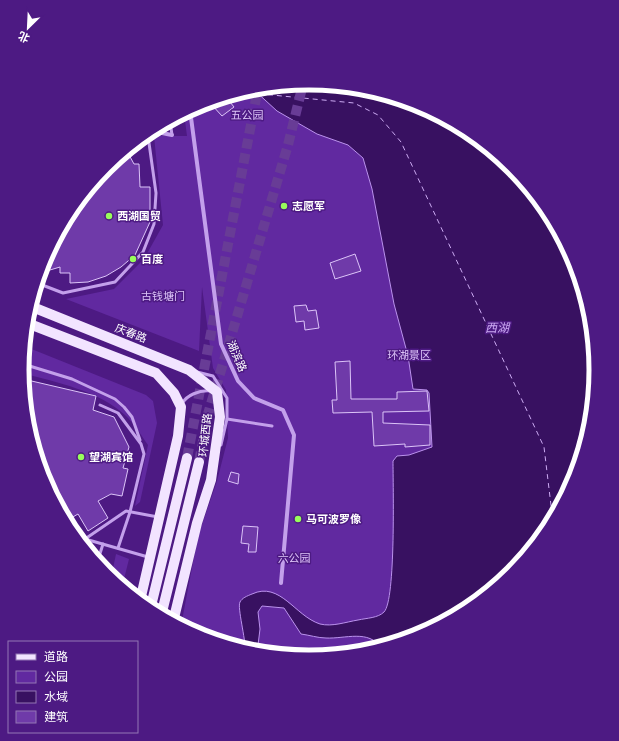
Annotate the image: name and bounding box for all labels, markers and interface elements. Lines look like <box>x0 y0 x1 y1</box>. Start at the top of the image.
north arrow <box>8 8 48 48</box>
text: 北 <box>16 29 32 46</box>
park label: 五公园 <box>231 108 264 122</box>
place label: 志愿军 <box>292 199 325 213</box>
marker: 志愿军 <box>279 201 289 211</box>
place label: 西湖国贸 <box>117 209 161 223</box>
marker: 西湖国贸 <box>104 211 114 221</box>
place label: 百度 <box>141 252 163 266</box>
marker: 百度 <box>128 254 138 264</box>
park label: 古钱塘门 <box>141 289 185 303</box>
water label: 西湖 <box>485 320 511 335</box>
street label: 庆春路 <box>113 321 149 345</box>
street label: 湖滨路 <box>224 338 250 374</box>
park label: 环湖景区 <box>387 348 431 362</box>
street label: 环城西路 <box>196 412 214 458</box>
place label: 望湖宾馆 <box>89 450 133 464</box>
marker: 望湖宾馆 <box>76 452 86 462</box>
place label: 马可波罗像 <box>306 512 361 526</box>
marker: 马可波罗像 <box>293 514 303 524</box>
park label: 六公园 <box>278 551 311 565</box>
legend <box>8 641 138 733</box>
text: 道路 <box>44 649 68 664</box>
text: 公园 <box>44 669 68 684</box>
text: 水域 <box>44 689 68 704</box>
text: 建筑 <box>44 709 68 724</box>

